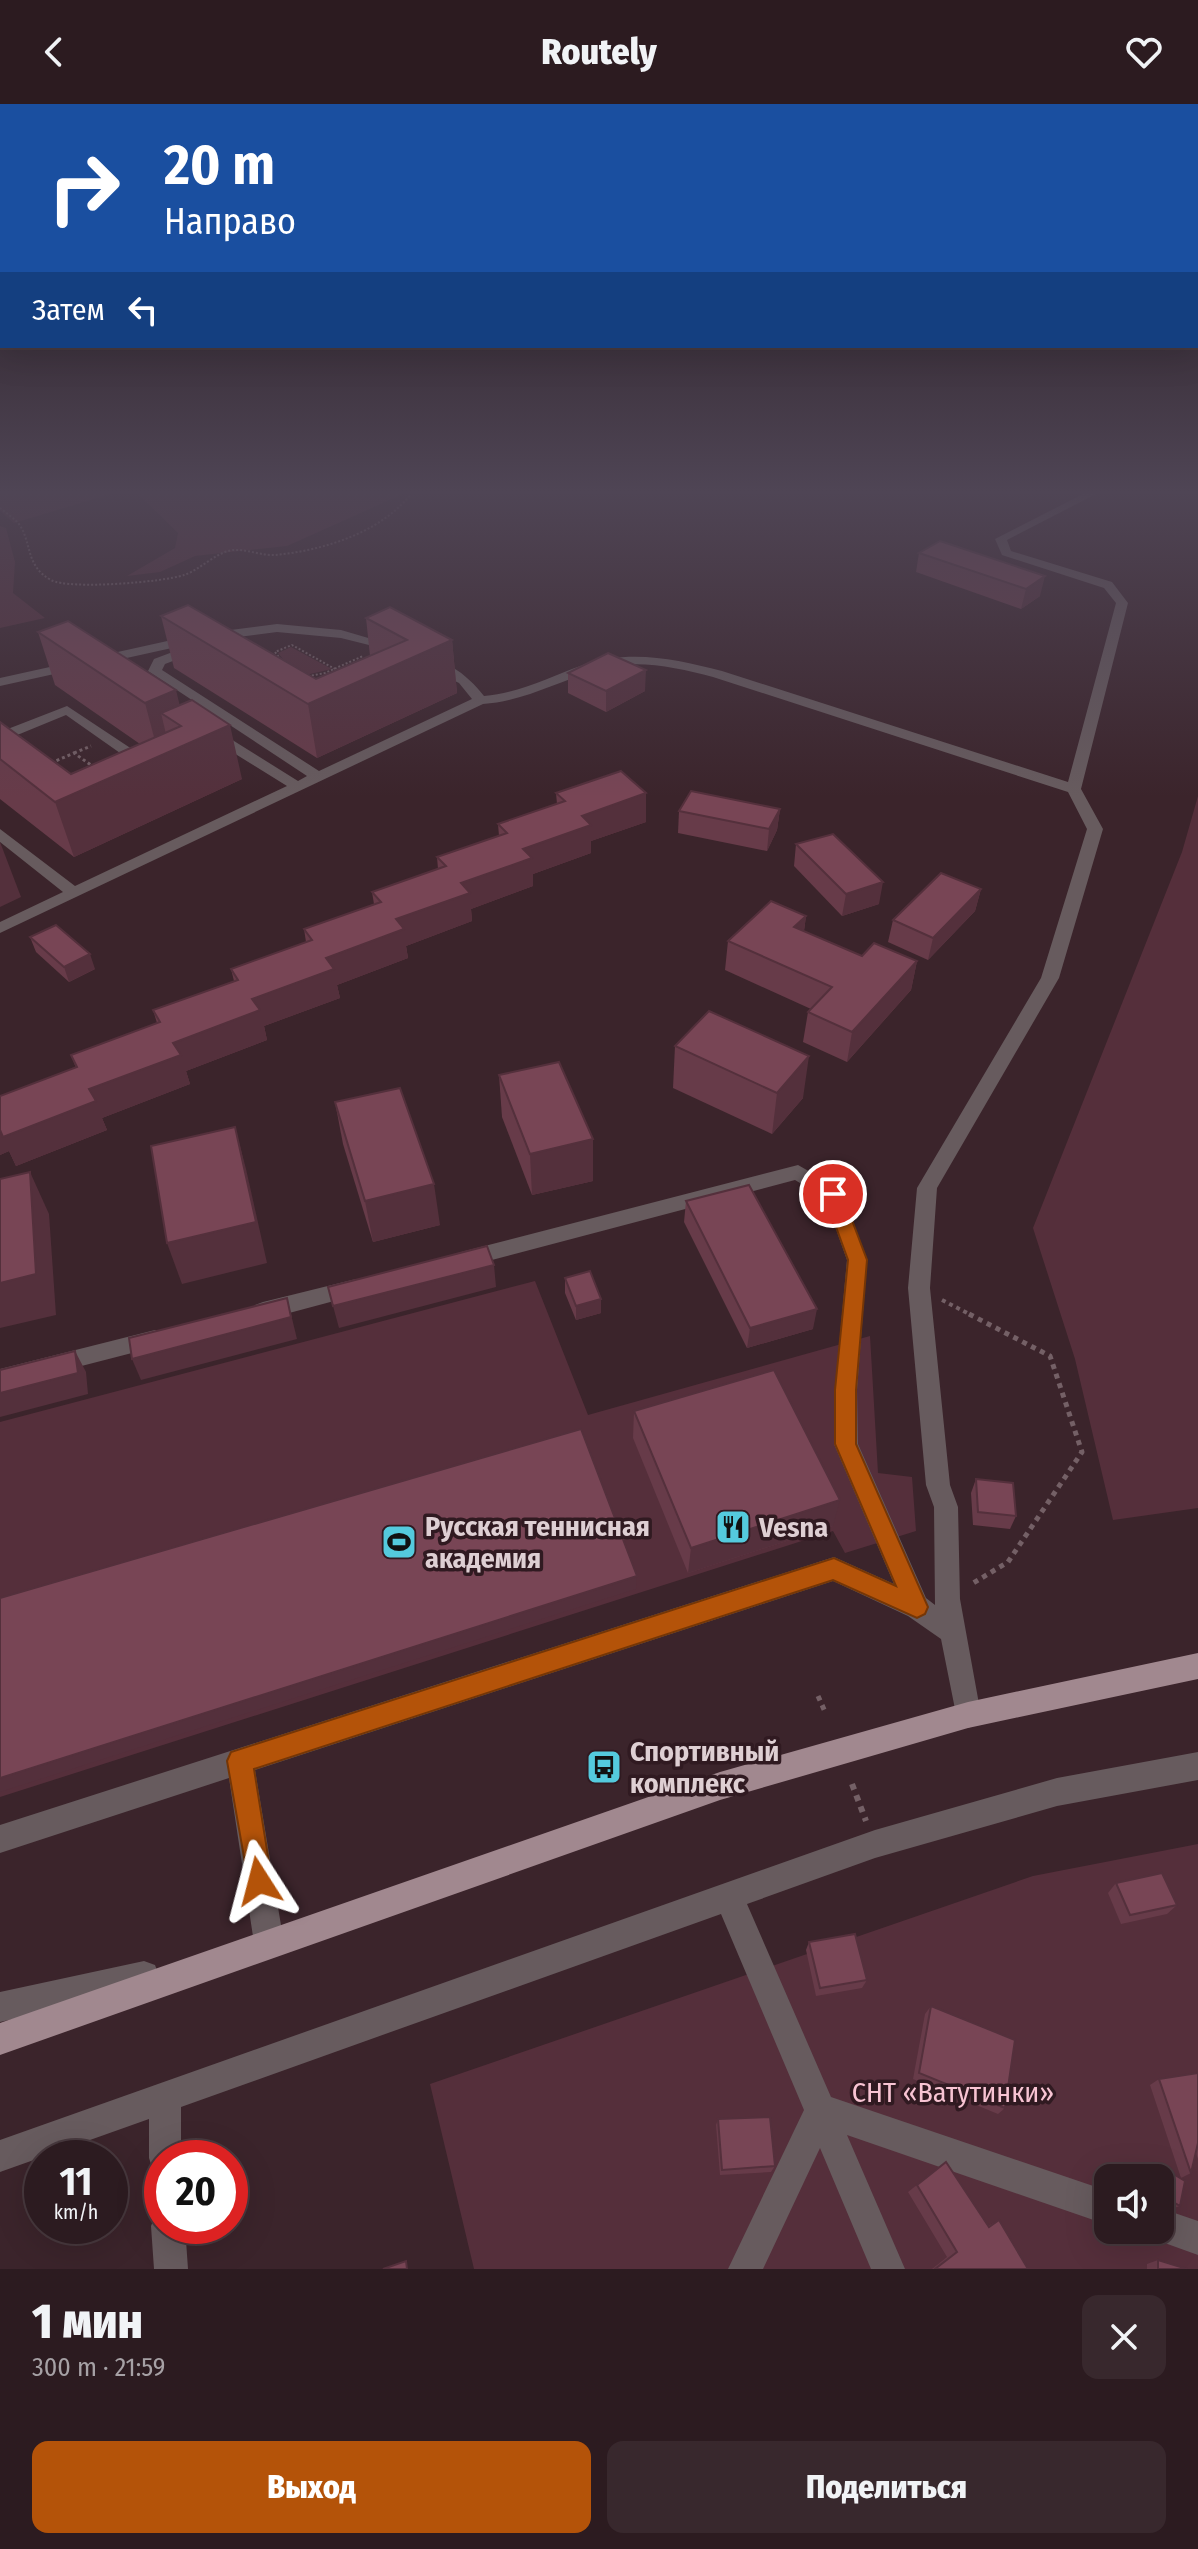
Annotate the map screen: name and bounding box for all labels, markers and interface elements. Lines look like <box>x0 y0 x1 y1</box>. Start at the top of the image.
icon: back <box>32 30 76 74</box>
text: Routely <box>541 30 657 74</box>
icon: heart <box>1122 30 1166 74</box>
text: 20 m <box>164 132 275 199</box>
icon: right <box>32 136 136 240</box>
text: Направо <box>164 200 296 244</box>
icon: left <box>121 288 165 332</box>
text: Затем <box>32 292 105 328</box>
pin <box>799 1160 867 1228</box>
icon: arrive <box>811 1172 855 1216</box>
restaurant icon: Vesna <box>714 1508 752 1546</box>
place label: Русская теннисная академия <box>425 1510 650 1575</box>
place label: Vesna <box>758 1511 828 1544</box>
sports icon: Русская теннисная академия <box>380 1523 418 1561</box>
place label: Спортивный комплекс <box>630 1735 779 1800</box>
bus stop icon: Спортивный комплекс <box>585 1748 623 1786</box>
position arrow <box>217 1839 301 1923</box>
park label: СНТ «Ватутинки» <box>852 2076 1054 2109</box>
speed limit sign: 20 <box>144 2140 248 2244</box>
text: 11 <box>59 2158 93 2206</box>
map controls <box>1094 2164 1174 2244</box>
button: sound <box>1094 2164 1174 2244</box>
text: km/h <box>54 2200 98 2224</box>
text: 1 мин <box>32 2293 143 2351</box>
button: close <box>1082 2295 1166 2379</box>
text: 300 m · 21:59 <box>32 2352 165 2383</box>
button: Выход <box>32 2441 591 2533</box>
button: Поделиться <box>607 2441 1166 2533</box>

